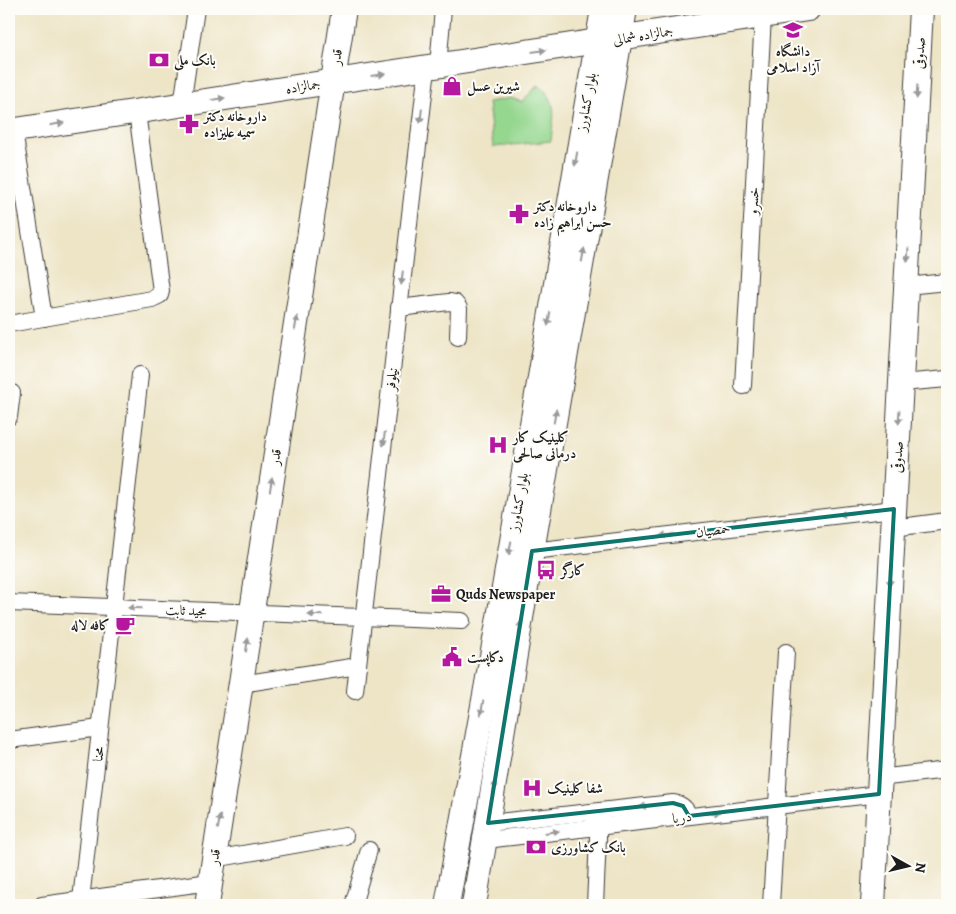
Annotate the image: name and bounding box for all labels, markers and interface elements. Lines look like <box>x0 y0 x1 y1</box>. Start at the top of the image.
school or university icon: دانشگاه آزاد اسلامی <box>782 19 804 41</box>
street label: جمالزاده شمالی <box>612 21 675 50</box>
street label: صدوقی <box>909 37 930 69</box>
place label: دانشگاه آزاد اسلامی <box>765 42 822 77</box>
one-way arrow <box>531 46 547 54</box>
street label: قدر <box>326 48 347 69</box>
bank icon: بانک ملی <box>148 49 170 71</box>
place label: بانک ملی <box>173 51 216 71</box>
one-way arrow <box>371 71 387 79</box>
street label: بلوار کشاورز <box>572 71 601 135</box>
street label: جمالزاده <box>284 74 322 99</box>
shop icon: شیرین عسل <box>441 75 463 97</box>
place label: شیرین عسل <box>467 77 520 96</box>
one-way arrow <box>912 85 920 101</box>
one-way arrow <box>210 95 226 103</box>
place label: داروخانه دکتر سمیه علیزاده <box>202 107 267 142</box>
one-way arrow <box>417 109 425 125</box>
pharmacy icon: داروخانه دکتر سمیه علیزاده <box>178 113 200 135</box>
one-way arrow <box>49 120 65 128</box>
one-way arrow <box>572 151 580 167</box>
street label: خسرو <box>743 187 764 217</box>
place label: داروخانه دکتر حسن ابراهیم زاده <box>532 197 612 237</box>
pharmacy icon: داروخانه دکتر حسن ابراهیم زاده <box>508 203 530 225</box>
one-way arrow <box>579 247 587 263</box>
one-way arrow <box>903 247 911 263</box>
one-way arrow <box>398 270 406 286</box>
one-way arrow <box>545 311 553 327</box>
one-way arrow <box>292 315 300 331</box>
street label: نیلوفر <box>380 366 402 394</box>
one-way arrow <box>552 407 560 423</box>
one-way arrow <box>895 409 903 425</box>
place label: کلینیک کار درمانی صالحی <box>511 428 576 463</box>
one-way arrow <box>380 431 388 447</box>
hospital icon: کلینیک کار درمانی صالحی <box>487 434 509 456</box>
street label: صدوقی <box>887 441 908 473</box>
street label: قدر <box>265 448 286 469</box>
street label: بلوار کشاورز <box>504 471 533 535</box>
one-way arrow <box>268 476 276 492</box>
one-way arrow <box>837 510 853 518</box>
street label: حمصیان <box>695 519 732 542</box>
one-way arrow <box>658 531 674 539</box>
one-way arrow <box>506 540 514 556</box>
bus stop icon: کارگر <box>535 559 557 581</box>
place label: کارگر <box>559 561 585 580</box>
one-way arrow <box>886 571 894 587</box>
office icon: Quds Newspaper <box>430 583 452 605</box>
place label: Quds Newspaper <box>456 585 556 604</box>
street label: مجید ثابت <box>165 600 208 621</box>
one-way arrow <box>127 604 143 612</box>
one-way arrow <box>307 611 323 619</box>
cafe icon: کافه لاله <box>114 614 136 636</box>
place label: کافه لاله <box>71 616 110 635</box>
one-way arrow <box>516 619 524 635</box>
one-way arrow <box>243 636 251 652</box>
public building icon: دکاپست <box>441 646 463 668</box>
place label: دکاپست <box>467 648 504 667</box>
one-way arrow <box>478 701 486 717</box>
street label: محنا <box>88 745 109 763</box>
hospital icon: شفا کلینیک <box>521 777 543 799</box>
place label: شفا کلینیک <box>547 779 603 798</box>
one-way arrow <box>490 780 498 796</box>
one-way arrow <box>639 802 655 810</box>
street label: دریا <box>671 807 693 828</box>
one-way arrow <box>705 809 721 817</box>
one-way arrow <box>216 814 224 830</box>
one-way arrow <box>544 828 560 836</box>
bank icon: بانک کشاورزی <box>525 836 547 858</box>
place label: بانک کشاورزی <box>551 838 626 857</box>
north arrow <box>884 842 934 892</box>
street label: قدر <box>204 848 225 869</box>
text: N <box>910 861 930 874</box>

